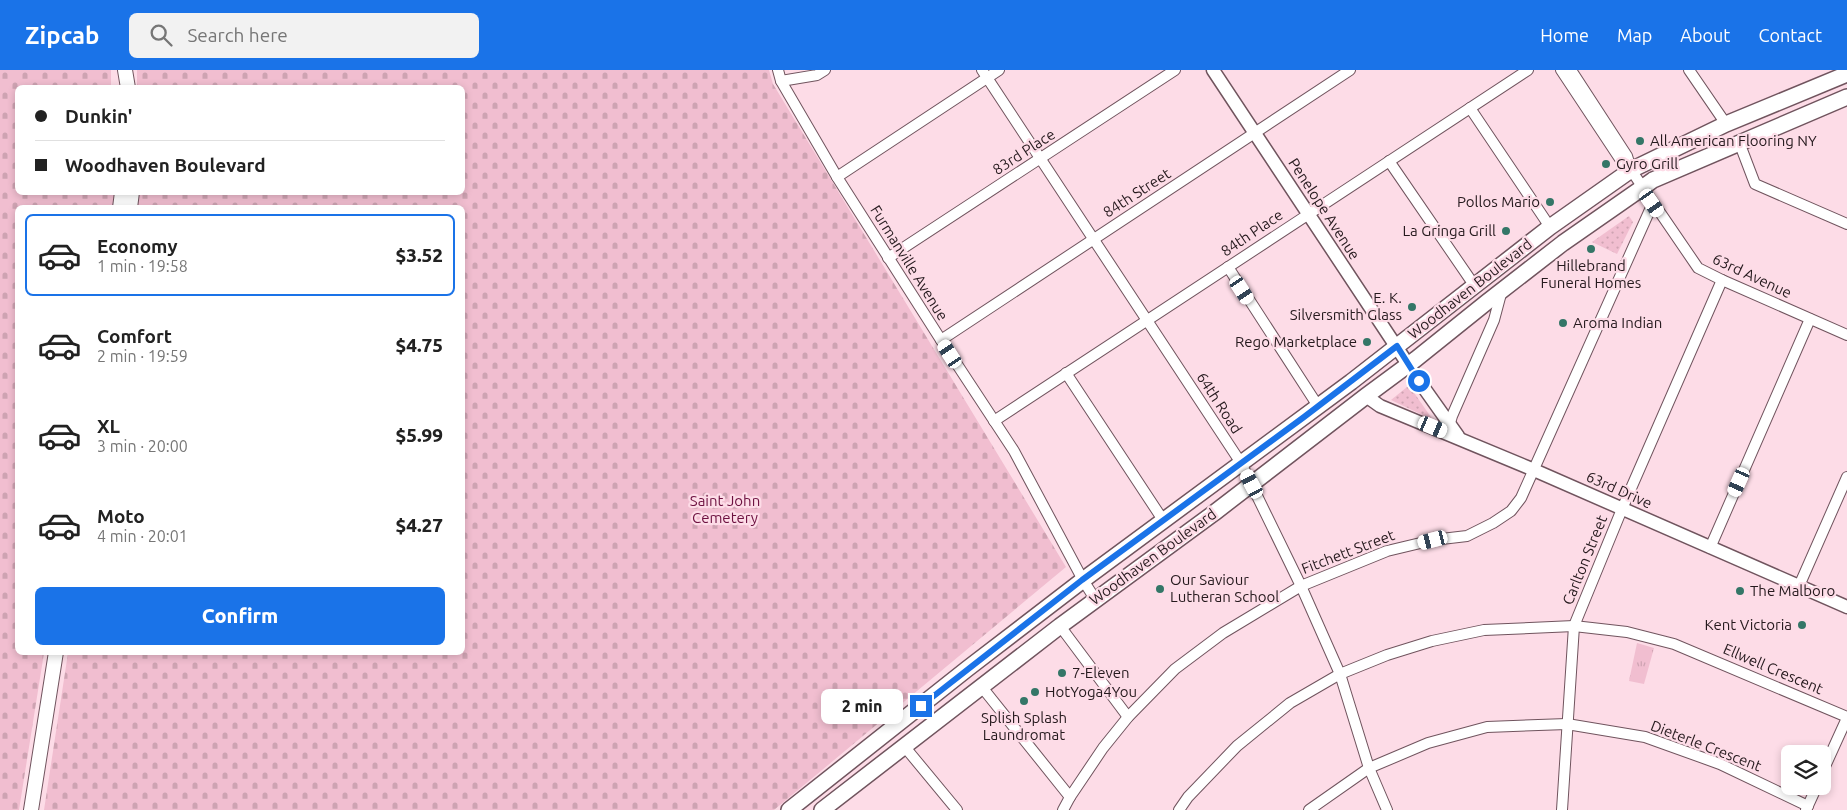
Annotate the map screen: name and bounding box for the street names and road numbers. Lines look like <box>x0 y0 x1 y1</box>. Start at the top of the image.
street label: 83rd Place <box>989 125 1058 178</box>
street label: Penelope Avenue <box>1285 155 1364 263</box>
street label: 84th Street <box>1100 165 1174 221</box>
street label: Furmanville Avenue <box>867 202 952 323</box>
street label: 84th Place <box>1218 206 1286 259</box>
street label: Woodhaven Boulevard <box>1404 235 1535 342</box>
street label: 63rd Avenue <box>1710 250 1794 301</box>
street label: 64th Road <box>1193 369 1245 436</box>
street label: 63rd Drive <box>1584 467 1655 512</box>
street label: Woodhaven Boulevard <box>1086 505 1219 608</box>
street label: Carlton Street <box>1559 512 1610 607</box>
street label: Fitchett Street <box>1299 526 1397 577</box>
street label: Ellwell Crescent <box>1721 640 1826 697</box>
street label: Dieterle Crescent <box>1648 717 1764 775</box>

